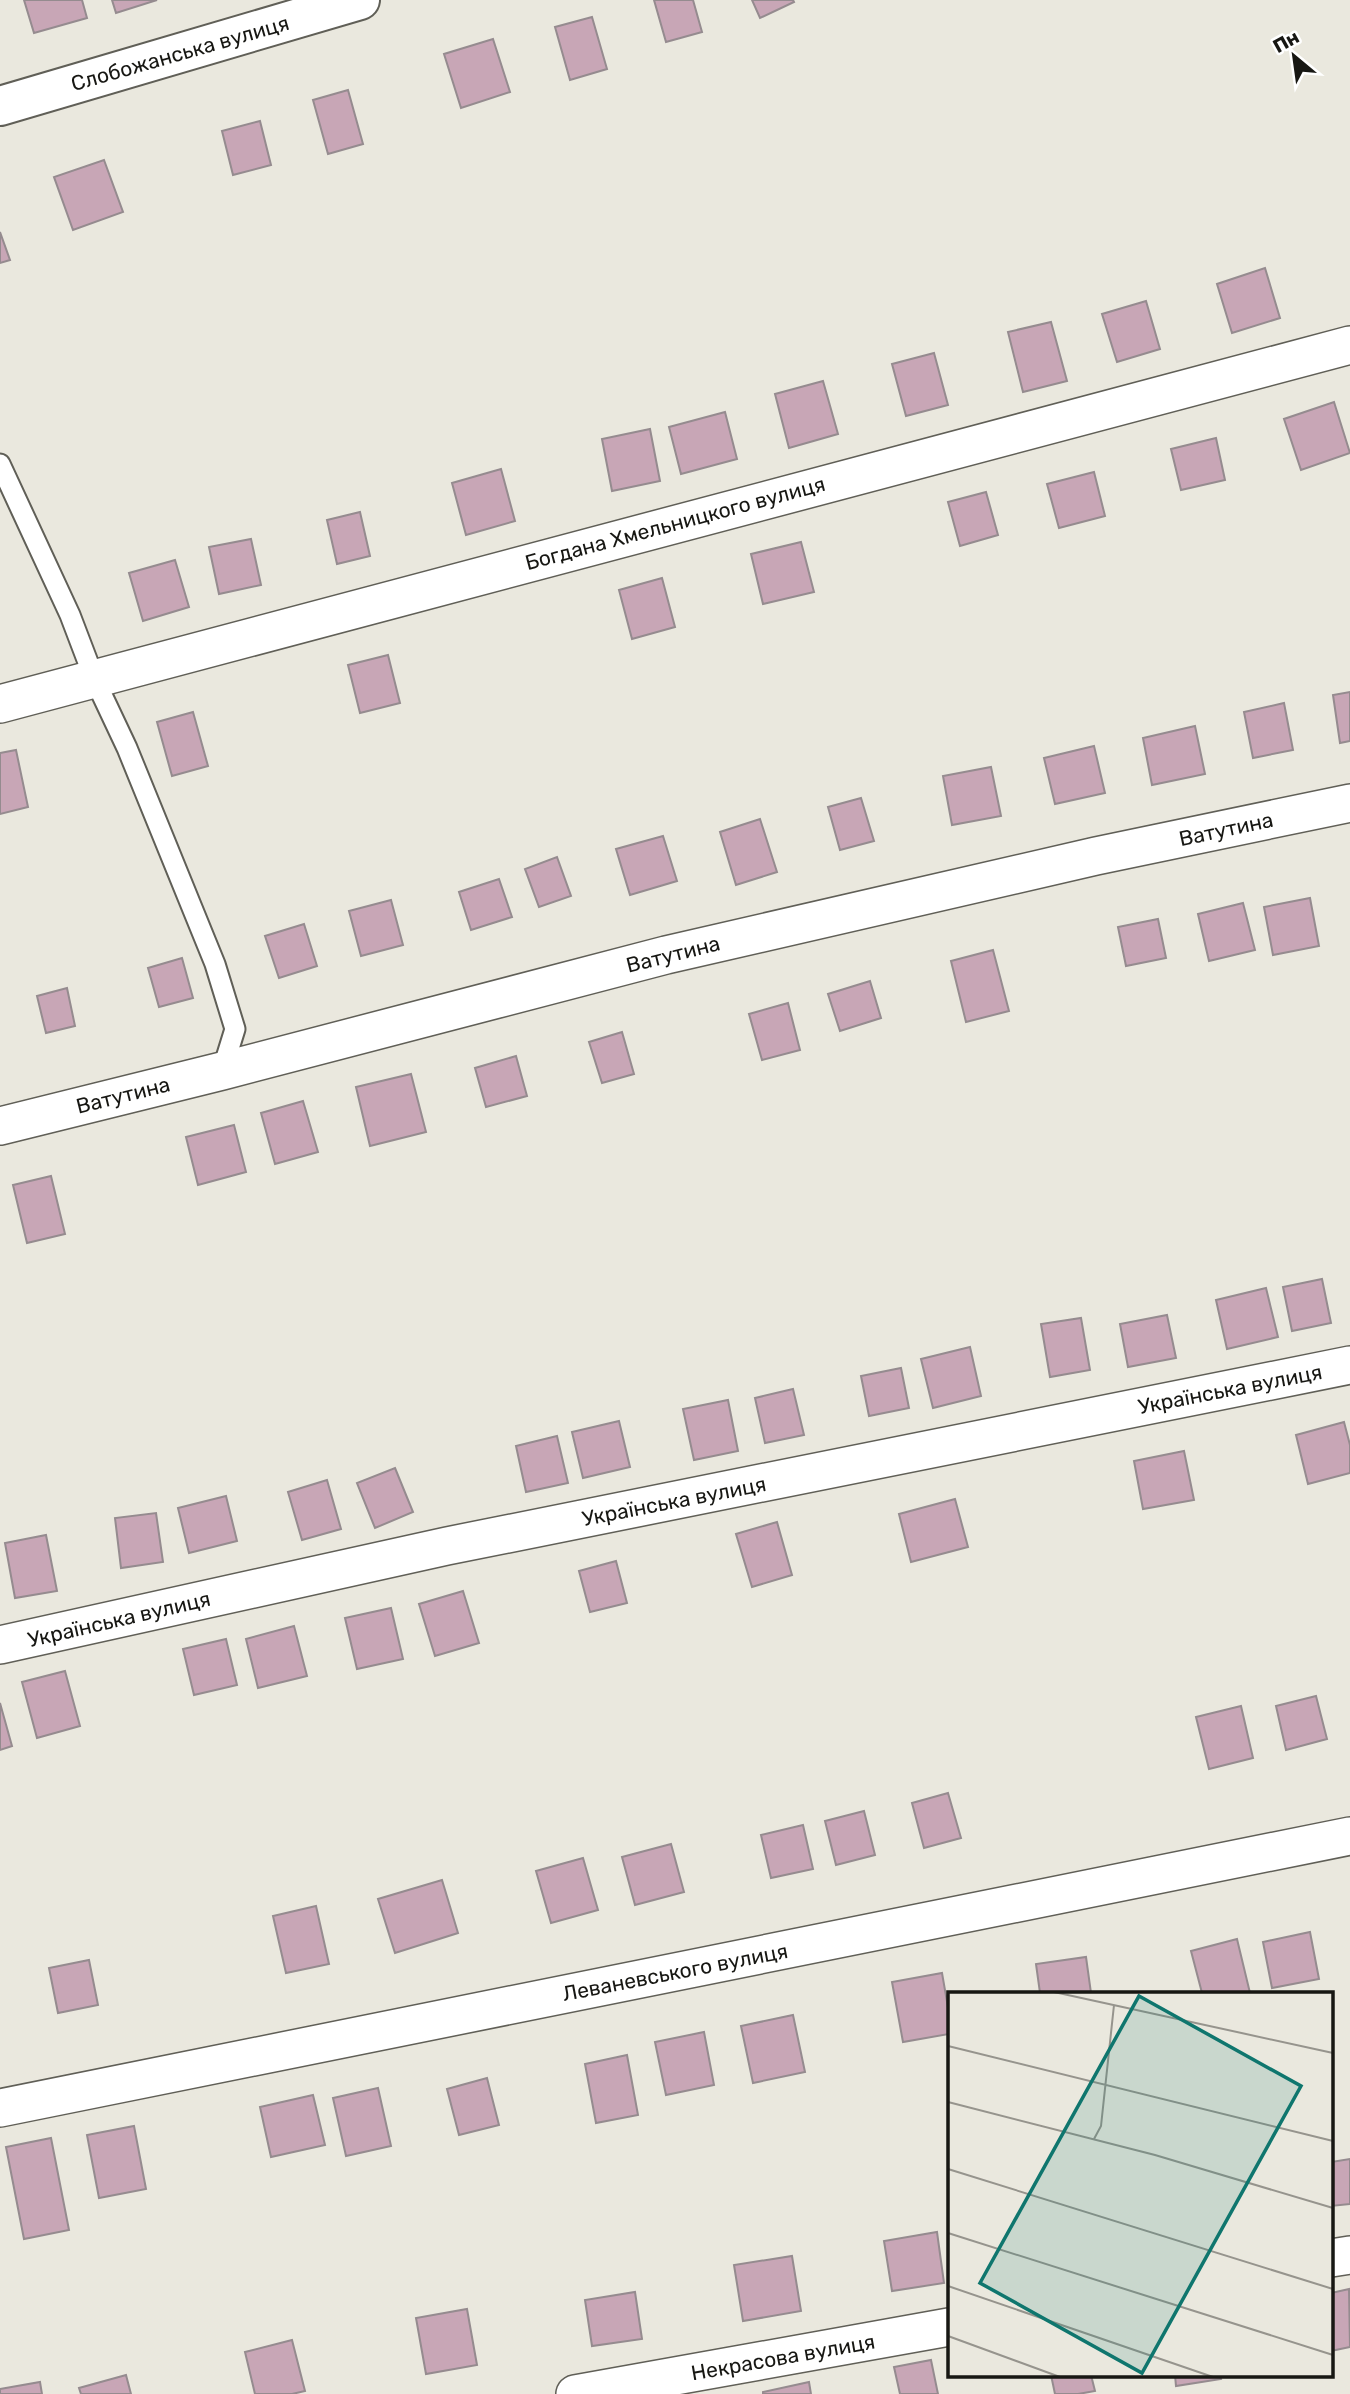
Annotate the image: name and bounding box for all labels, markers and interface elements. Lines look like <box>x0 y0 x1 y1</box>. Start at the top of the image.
street label: Слобожанська вулиця <box>68 10 292 96</box>
north arrow <box>1259 21 1329 91</box>
text: Пн <box>1269 25 1303 58</box>
street label: Богдана Хмельницкого вулиця <box>522 471 828 575</box>
street label: Ватутина <box>1177 807 1275 851</box>
street label: Ватутина <box>623 930 723 978</box>
street label: Ватутина <box>73 1071 173 1119</box>
street label: Українська вулиця <box>1136 1359 1324 1419</box>
street label: Українська вулиця <box>580 1471 768 1531</box>
street label: Українська вулиця <box>25 1586 213 1652</box>
street label: Леваневського вулиця <box>560 1938 790 2006</box>
inset map <box>948 1992 1332 2376</box>
street label: Некрасова вулиця <box>689 2329 877 2385</box>

